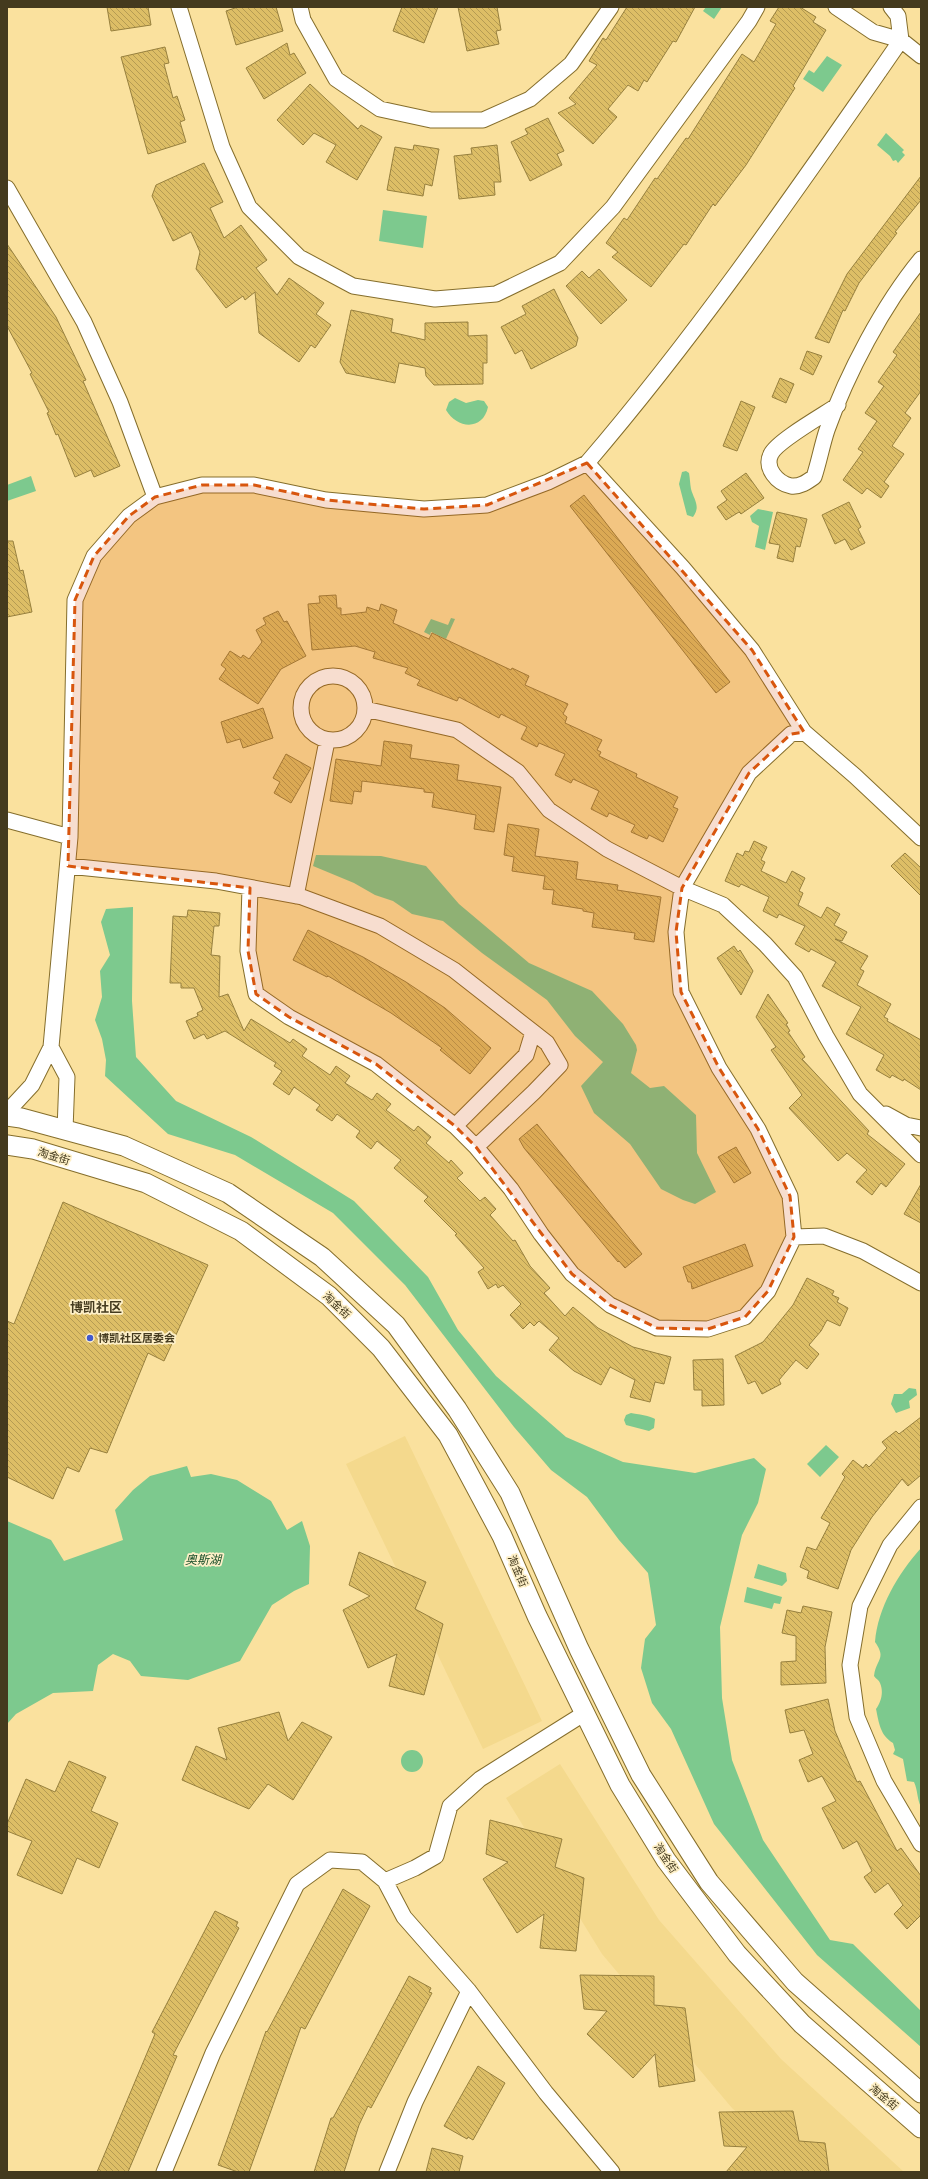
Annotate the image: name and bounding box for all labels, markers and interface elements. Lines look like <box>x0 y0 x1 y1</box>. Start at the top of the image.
street label: 淘金街 <box>36 1144 72 1168</box>
street label: 淘金街 <box>319 1288 355 1322</box>
district label: 博凯社区 <box>70 1298 122 1317</box>
place label: 博凯社区居委会 <box>98 1330 175 1346</box>
marker: 博凯社区居委会 <box>85 1333 95 1343</box>
water label: 奥斯湖 <box>185 1551 223 1568</box>
street label: 淘金街 <box>504 1553 532 1589</box>
street label: 淘金街 <box>650 1840 682 1876</box>
street label: 淘金街 <box>866 2080 902 2114</box>

